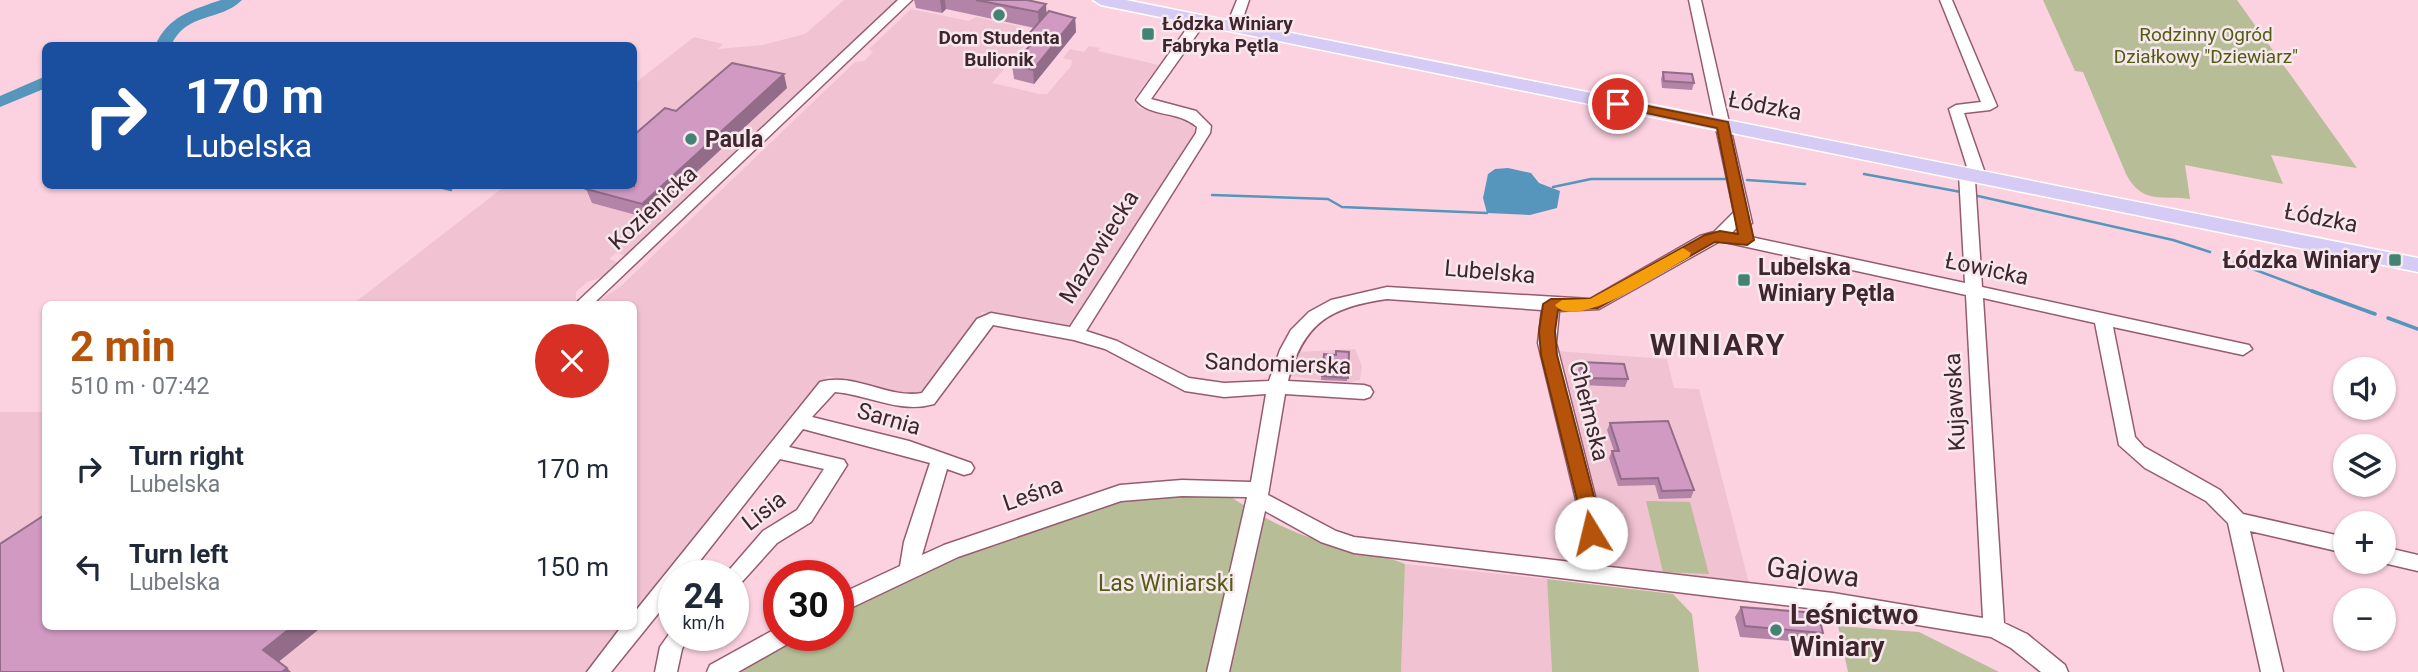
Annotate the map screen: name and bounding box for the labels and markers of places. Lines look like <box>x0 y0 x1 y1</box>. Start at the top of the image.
marker: Dom Studenta Bulionik <box>991 7 1007 23</box>
place label: Łódzka Winiary Fabryka Pętla <box>1162 12 1293 57</box>
place label: Dom Studenta Bulionik <box>938 26 1060 71</box>
marker: Łódzka Winiary Fabryka Pętla <box>1140 26 1156 42</box>
pin <box>1588 74 1648 134</box>
place label: Paula <box>705 126 763 153</box>
marker: Paula <box>683 131 699 147</box>
place label: Łódzka Winiary <box>2223 247 2381 274</box>
marker: Łódzka Winiary <box>2387 252 2403 268</box>
place label: Lubelska Winiary Pętla <box>1758 254 1895 307</box>
marker: Lubelska Winiary Pętla <box>1736 272 1752 288</box>
place label: Leśnictwo Winiary <box>1790 598 1918 663</box>
marker: Leśnictwo Winiary <box>1768 622 1784 638</box>

